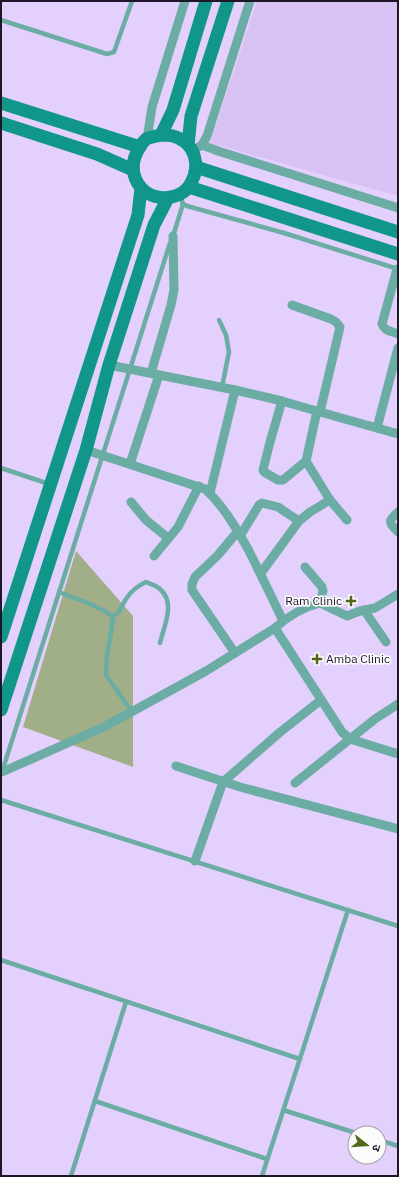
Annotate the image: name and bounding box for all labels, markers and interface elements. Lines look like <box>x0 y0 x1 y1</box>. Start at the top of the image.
place label: Ram Clinic <box>285 593 342 608</box>
marker: Ram Clinic <box>345 595 357 607</box>
place label: Amba Clinic <box>326 651 390 666</box>
marker: Amba Clinic <box>311 653 323 665</box>
north arrow <box>347 1125 387 1165</box>
text: उ <box>369 1143 384 1154</box>

